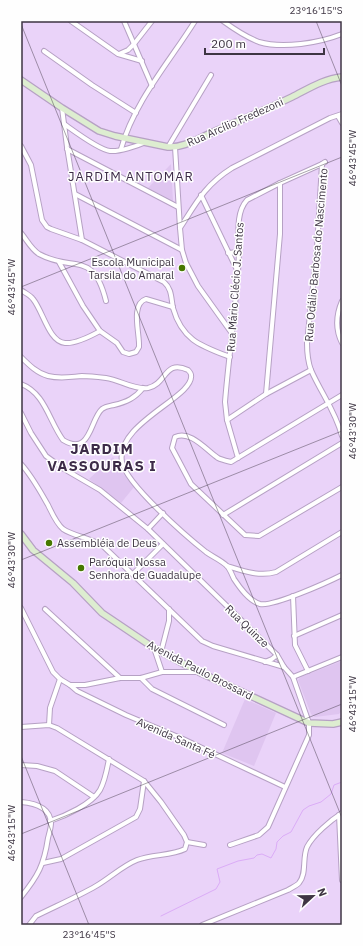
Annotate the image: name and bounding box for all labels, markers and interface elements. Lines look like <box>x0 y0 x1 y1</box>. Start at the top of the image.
text: 23°16'15"S <box>289 4 343 17</box>
scale bar <box>205 30 324 56</box>
text: 200 m <box>211 36 246 51</box>
street label: Rua Arcílio Fredezoni <box>185 94 285 150</box>
text: 46°43'45"W <box>346 130 359 186</box>
district label: JARDIM ANTOMAR <box>68 168 194 185</box>
street label: Rua Odálio Barbosa do Nascimento <box>301 168 331 342</box>
street label: Rua Mário Clécio J. Santos <box>223 222 247 352</box>
place label: Escola Municipal Tarsila do Amaral <box>88 255 174 282</box>
text: 46°43'45"W <box>5 259 18 315</box>
marker: Escola Municipal Tarsila do Amaral <box>177 263 187 273</box>
text: 46°43'30"W <box>346 403 359 459</box>
district label: JARDIM VASSOURAS I <box>47 439 157 475</box>
text: 46°43'30"W <box>5 532 18 588</box>
place label: Assembléia de Deus <box>57 536 157 550</box>
marker: Assembléia de Deus <box>44 538 54 548</box>
place label: Paróquia Nossa Senhora de Guadalupe <box>89 555 201 582</box>
marker: Paróquia Nossa Senhora de Guadalupe <box>76 563 86 573</box>
street label: Rua Quinze <box>222 602 272 650</box>
street label: Avenida Paulo Brossard <box>145 637 255 703</box>
text: 46°43'15"W <box>346 676 359 732</box>
street label: Avenida Santa Fé <box>134 714 218 762</box>
text: 46°43'15"W <box>5 805 18 861</box>
north arrow <box>293 876 333 916</box>
text: N <box>314 886 330 899</box>
text: 23°16'45"S <box>62 928 116 941</box>

